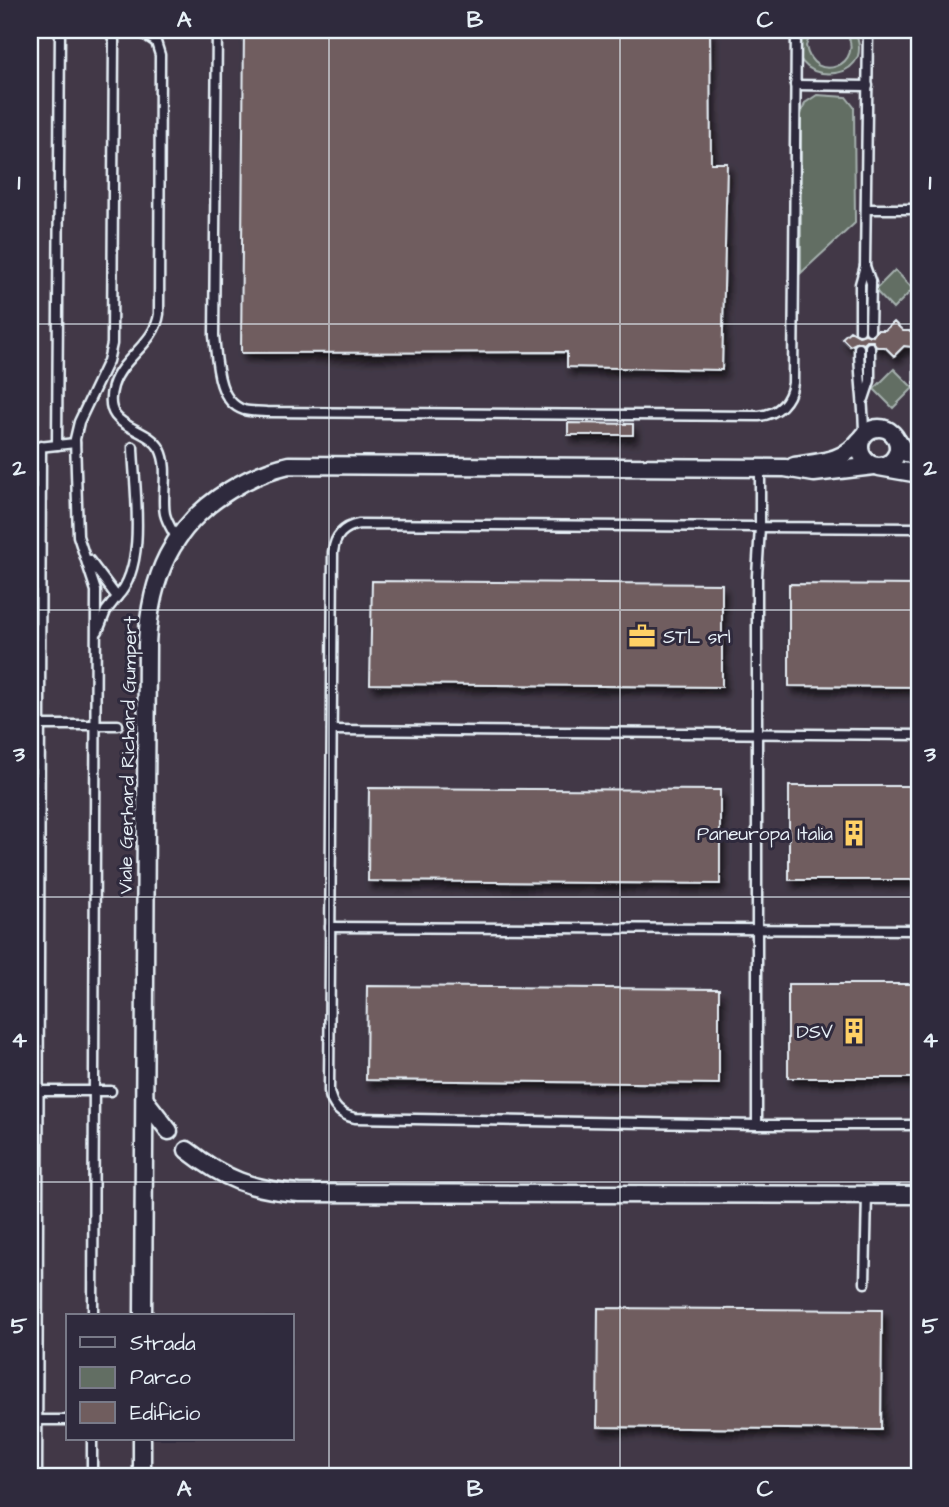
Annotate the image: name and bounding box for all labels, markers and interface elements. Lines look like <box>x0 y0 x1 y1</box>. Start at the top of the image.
text: A <box>177 4 192 36</box>
text: B <box>467 4 484 36</box>
text: C <box>757 4 774 36</box>
text: 1 <box>18 166 21 198</box>
text: 1 <box>929 166 932 198</box>
text: 2 <box>11 452 26 484</box>
text: 2 <box>922 452 937 484</box>
street label: Viale Gerhard Richard Gumpert <box>113 615 144 894</box>
office icon: STL srl <box>627 621 657 651</box>
place label: STL srl <box>663 624 731 651</box>
text: 3 <box>12 738 25 770</box>
text: 3 <box>923 738 936 770</box>
building icon: Paneuropa Italia <box>839 818 869 848</box>
place label: Paneuropa Italia <box>697 821 833 848</box>
building icon: DSV <box>839 1016 869 1046</box>
place label: DSV <box>797 1019 833 1046</box>
text: 4 <box>11 1024 27 1056</box>
text: 4 <box>922 1024 938 1056</box>
text: 5 <box>11 1310 28 1342</box>
text: 5 <box>922 1310 939 1342</box>
legend <box>66 1314 294 1440</box>
text: Strada <box>130 1329 196 1358</box>
text: Parco <box>130 1363 191 1392</box>
text: Edificio <box>130 1399 200 1428</box>
text: A <box>177 1473 192 1505</box>
text: B <box>467 1473 484 1505</box>
text: C <box>757 1473 774 1505</box>

